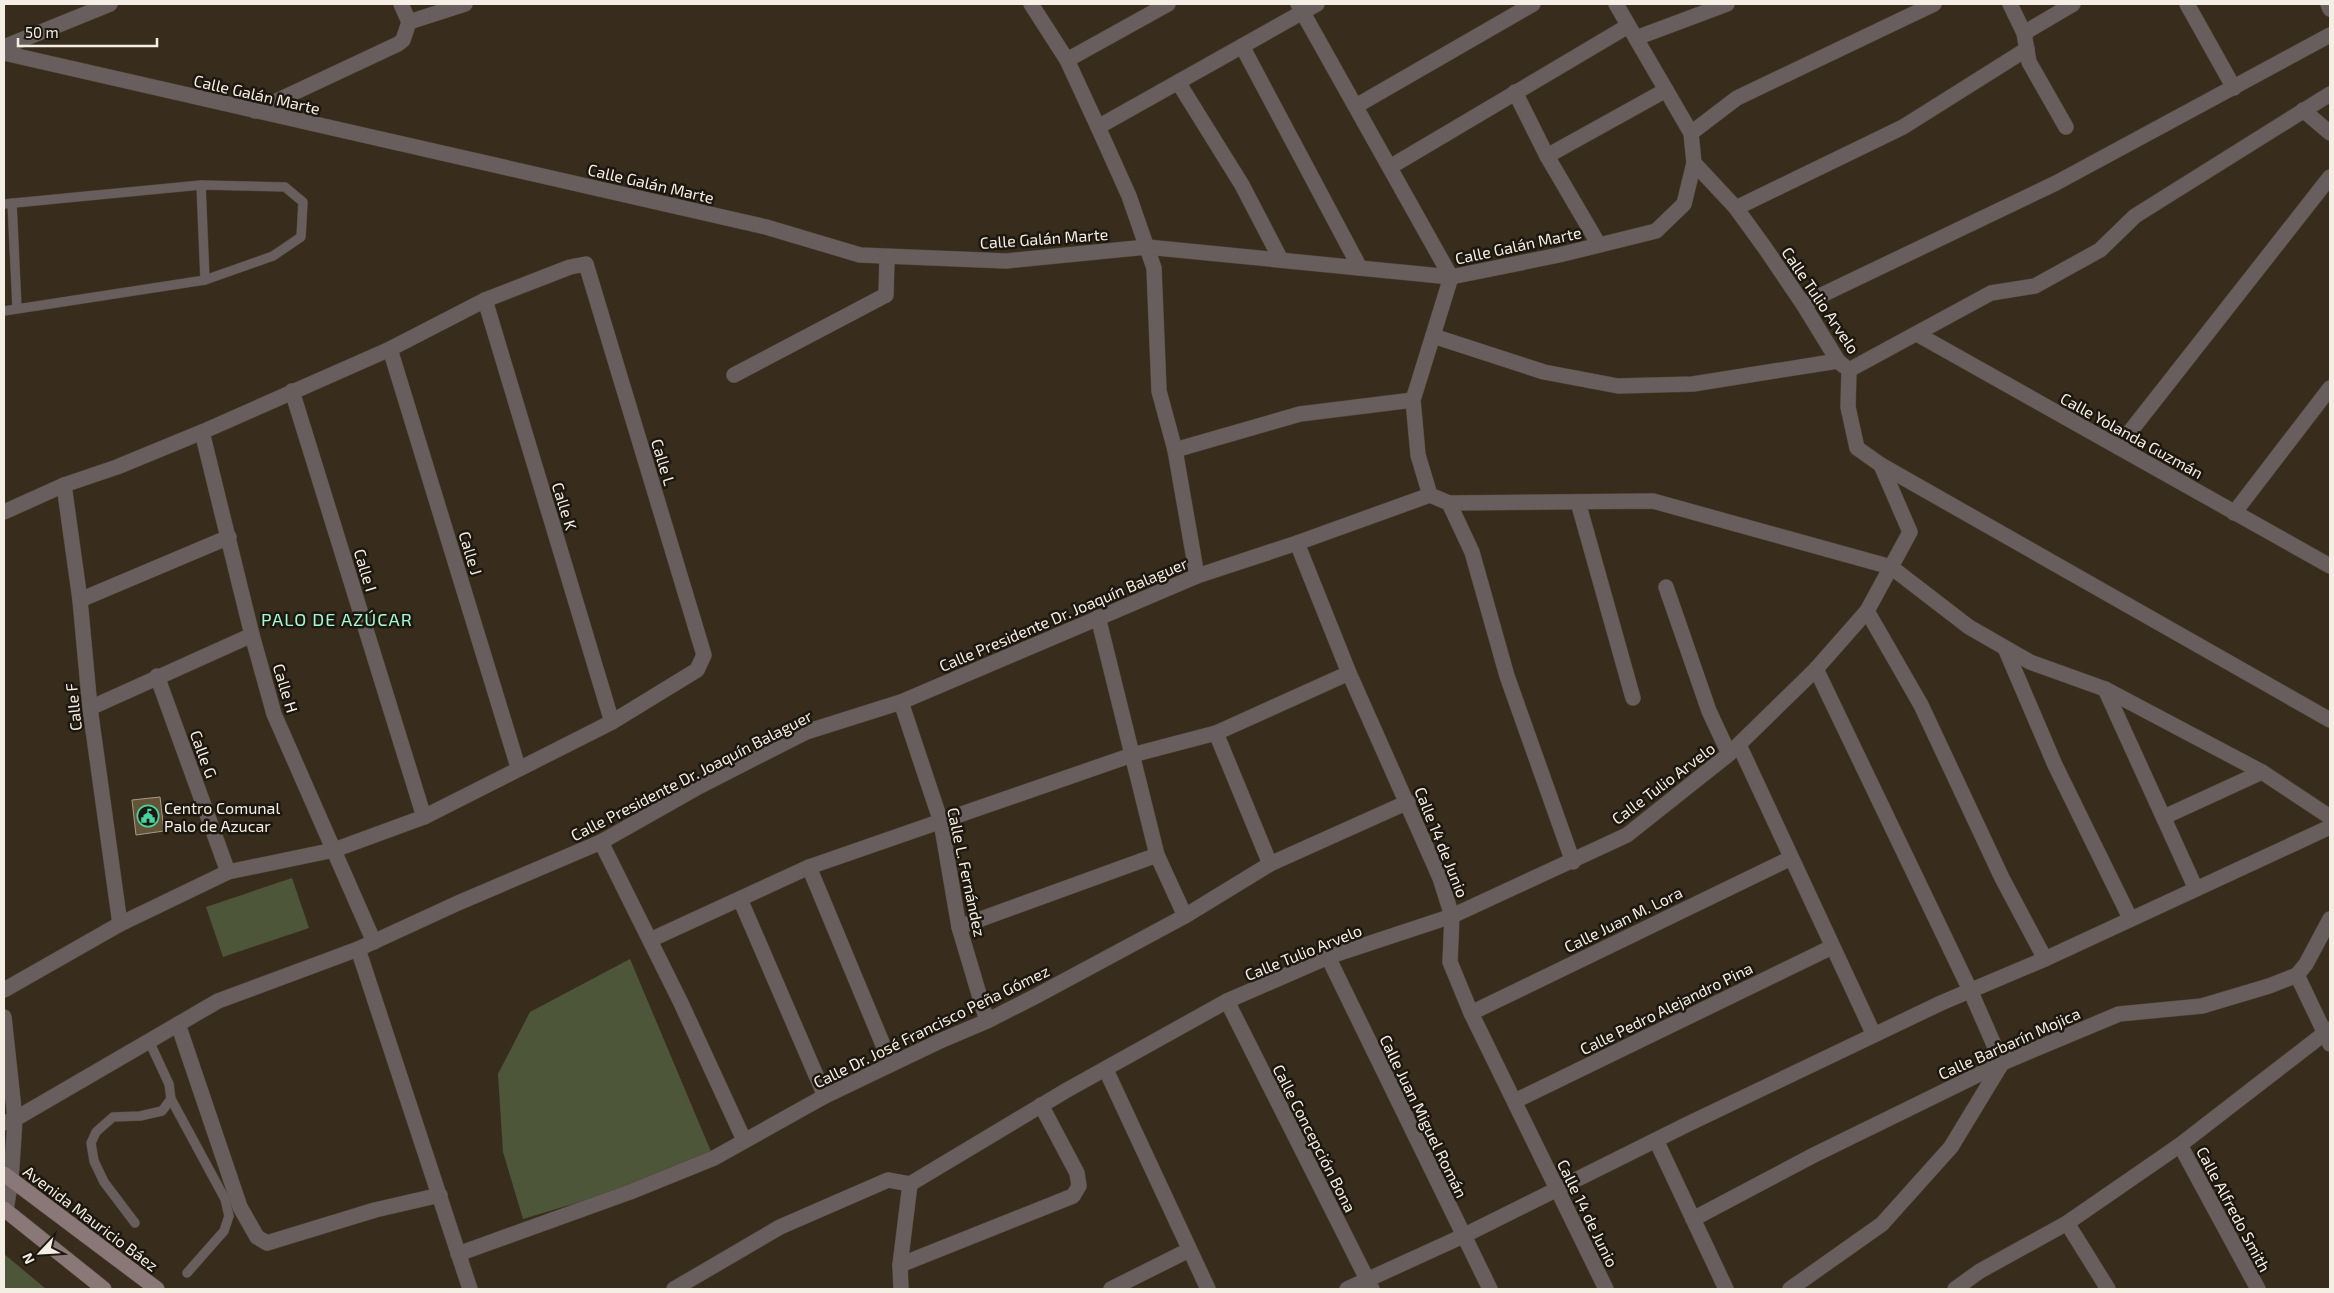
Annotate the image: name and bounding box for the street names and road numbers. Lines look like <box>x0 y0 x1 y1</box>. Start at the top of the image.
street label: Calle Galán Marte <box>192 70 322 118</box>
street label: Calle Galán Marte <box>586 159 716 207</box>
street label: Calle Galán Marte <box>1453 222 1583 268</box>
street label: Calle Galán Marte <box>979 224 1109 252</box>
street label: Calle Tulio Arvelo <box>1778 243 1864 357</box>
street label: Calle Yolanda Guzmán <box>2057 388 2207 482</box>
street label: Calle L <box>648 436 680 488</box>
street label: Calle K <box>549 480 581 533</box>
street label: Calle J <box>455 529 487 577</box>
street label: Calle I <box>351 546 381 594</box>
street label: Calle Presidente Dr. Joaquín Balaguer <box>936 553 1191 675</box>
street label: Calle H <box>270 661 302 715</box>
street label: Calle F <box>61 682 85 732</box>
street label: Calle Presidente Dr. Joaquín Balaguer <box>567 705 815 844</box>
street label: Calle G <box>187 727 221 781</box>
street label: Calle Tulio Arvelo <box>1608 738 1718 828</box>
street label: Calle 14 de Junio <box>1411 784 1473 900</box>
street label: Calle L. Fernández <box>944 806 990 938</box>
street label: Calle Juan M. Lora <box>1561 882 1685 956</box>
street label: Calle Tulio Arvelo <box>1242 920 1364 984</box>
street label: Calle Pedro Alejandro Pina <box>1576 958 1756 1059</box>
street label: Calle Dr. José Francisco Peña Gómez <box>810 960 1052 1092</box>
street label: Calle Barbarín Mojica <box>1935 1003 2083 1084</box>
street label: Calle Juan Miguel Román <box>1376 1031 1472 1201</box>
street label: Calle Concepción Bona <box>1269 1061 1361 1215</box>
street label: Calle Alfredo Smith <box>2193 1143 2275 1275</box>
street label: Calle 14 de Junio <box>1554 1156 1622 1270</box>
street label: Avenida Mauricio Báez <box>20 1161 162 1275</box>

